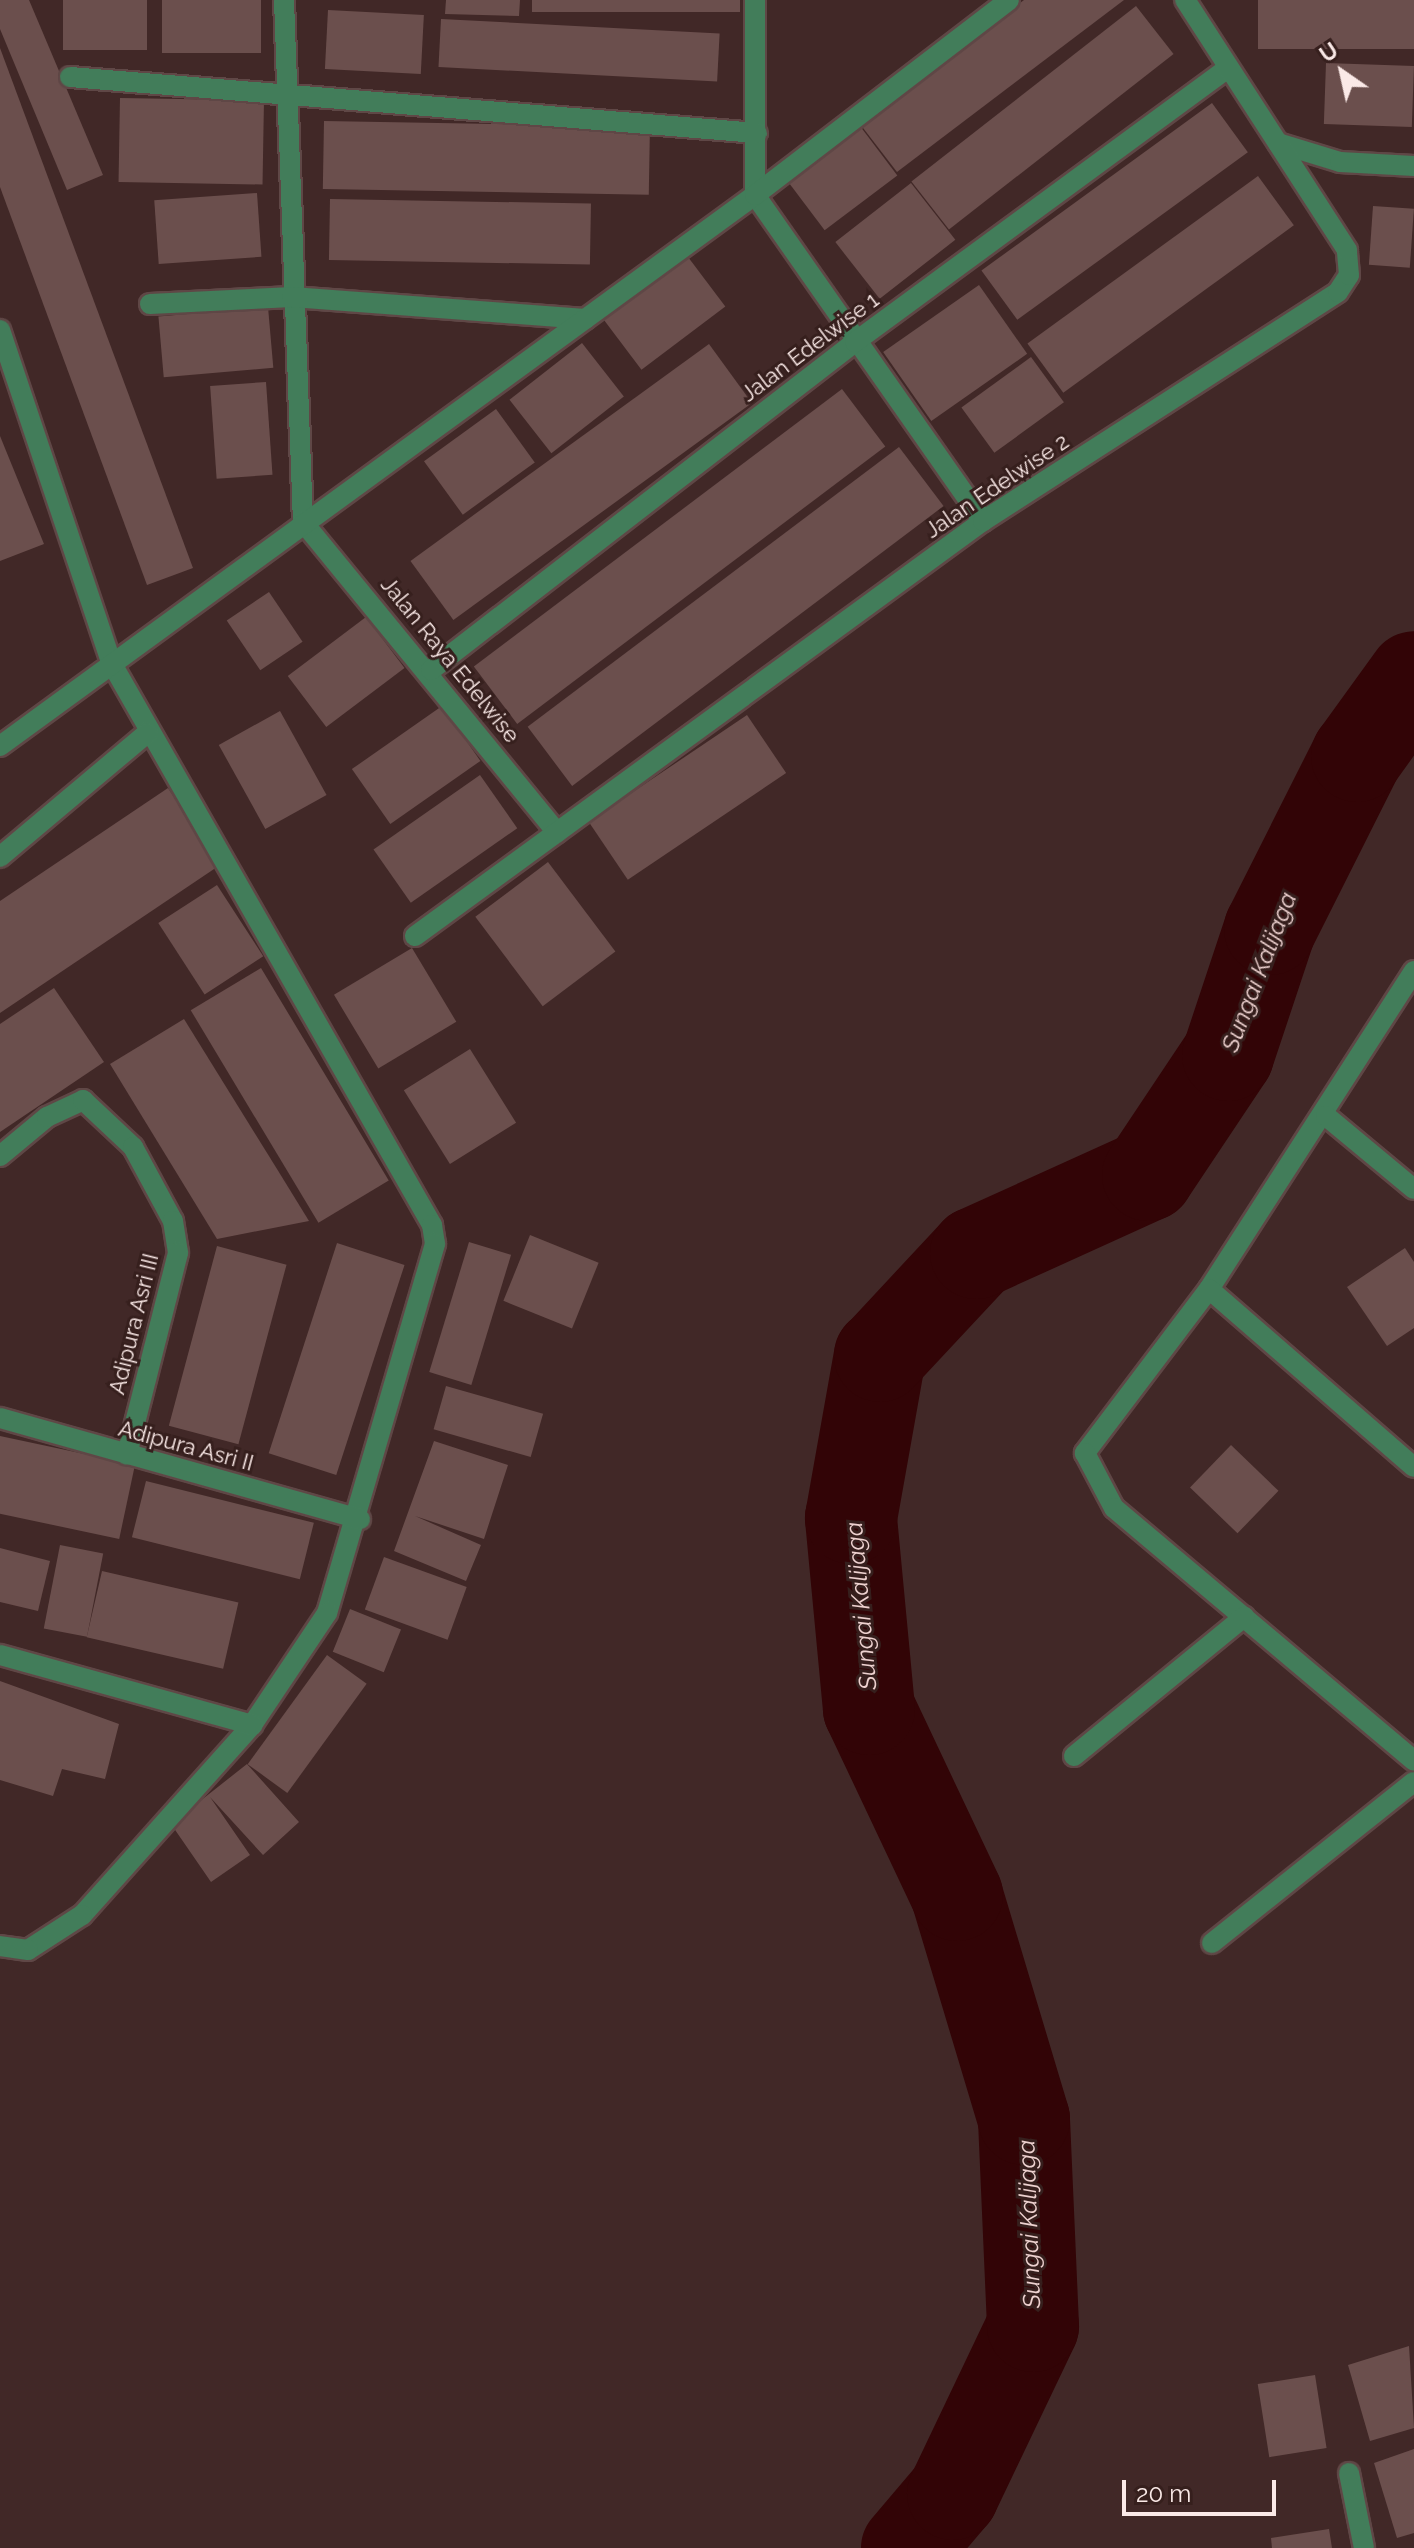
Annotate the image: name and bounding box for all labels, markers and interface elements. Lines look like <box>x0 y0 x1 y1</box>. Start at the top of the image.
north arrow <box>1302 32 1382 112</box>
text: U <box>1314 37 1343 68</box>
street label: Jalan Edelwise 1 <box>736 287 884 407</box>
street label: Jalan Edelwise 2 <box>920 428 1074 544</box>
street label: Jalan Raya Edelwise <box>375 572 525 748</box>
water label: Sungai Kalijaga <box>1215 888 1303 1056</box>
street label: Adipura Asri III <box>104 1251 164 1397</box>
street label: Adipura Asri II <box>115 1415 257 1477</box>
water label: Sungai Kalijaga <box>839 1521 883 1691</box>
water label: Sungai Kalijaga <box>1012 2139 1046 2309</box>
scale bar <box>1126 2464 1280 2514</box>
text: 20 m <box>1136 2479 1191 2508</box>

